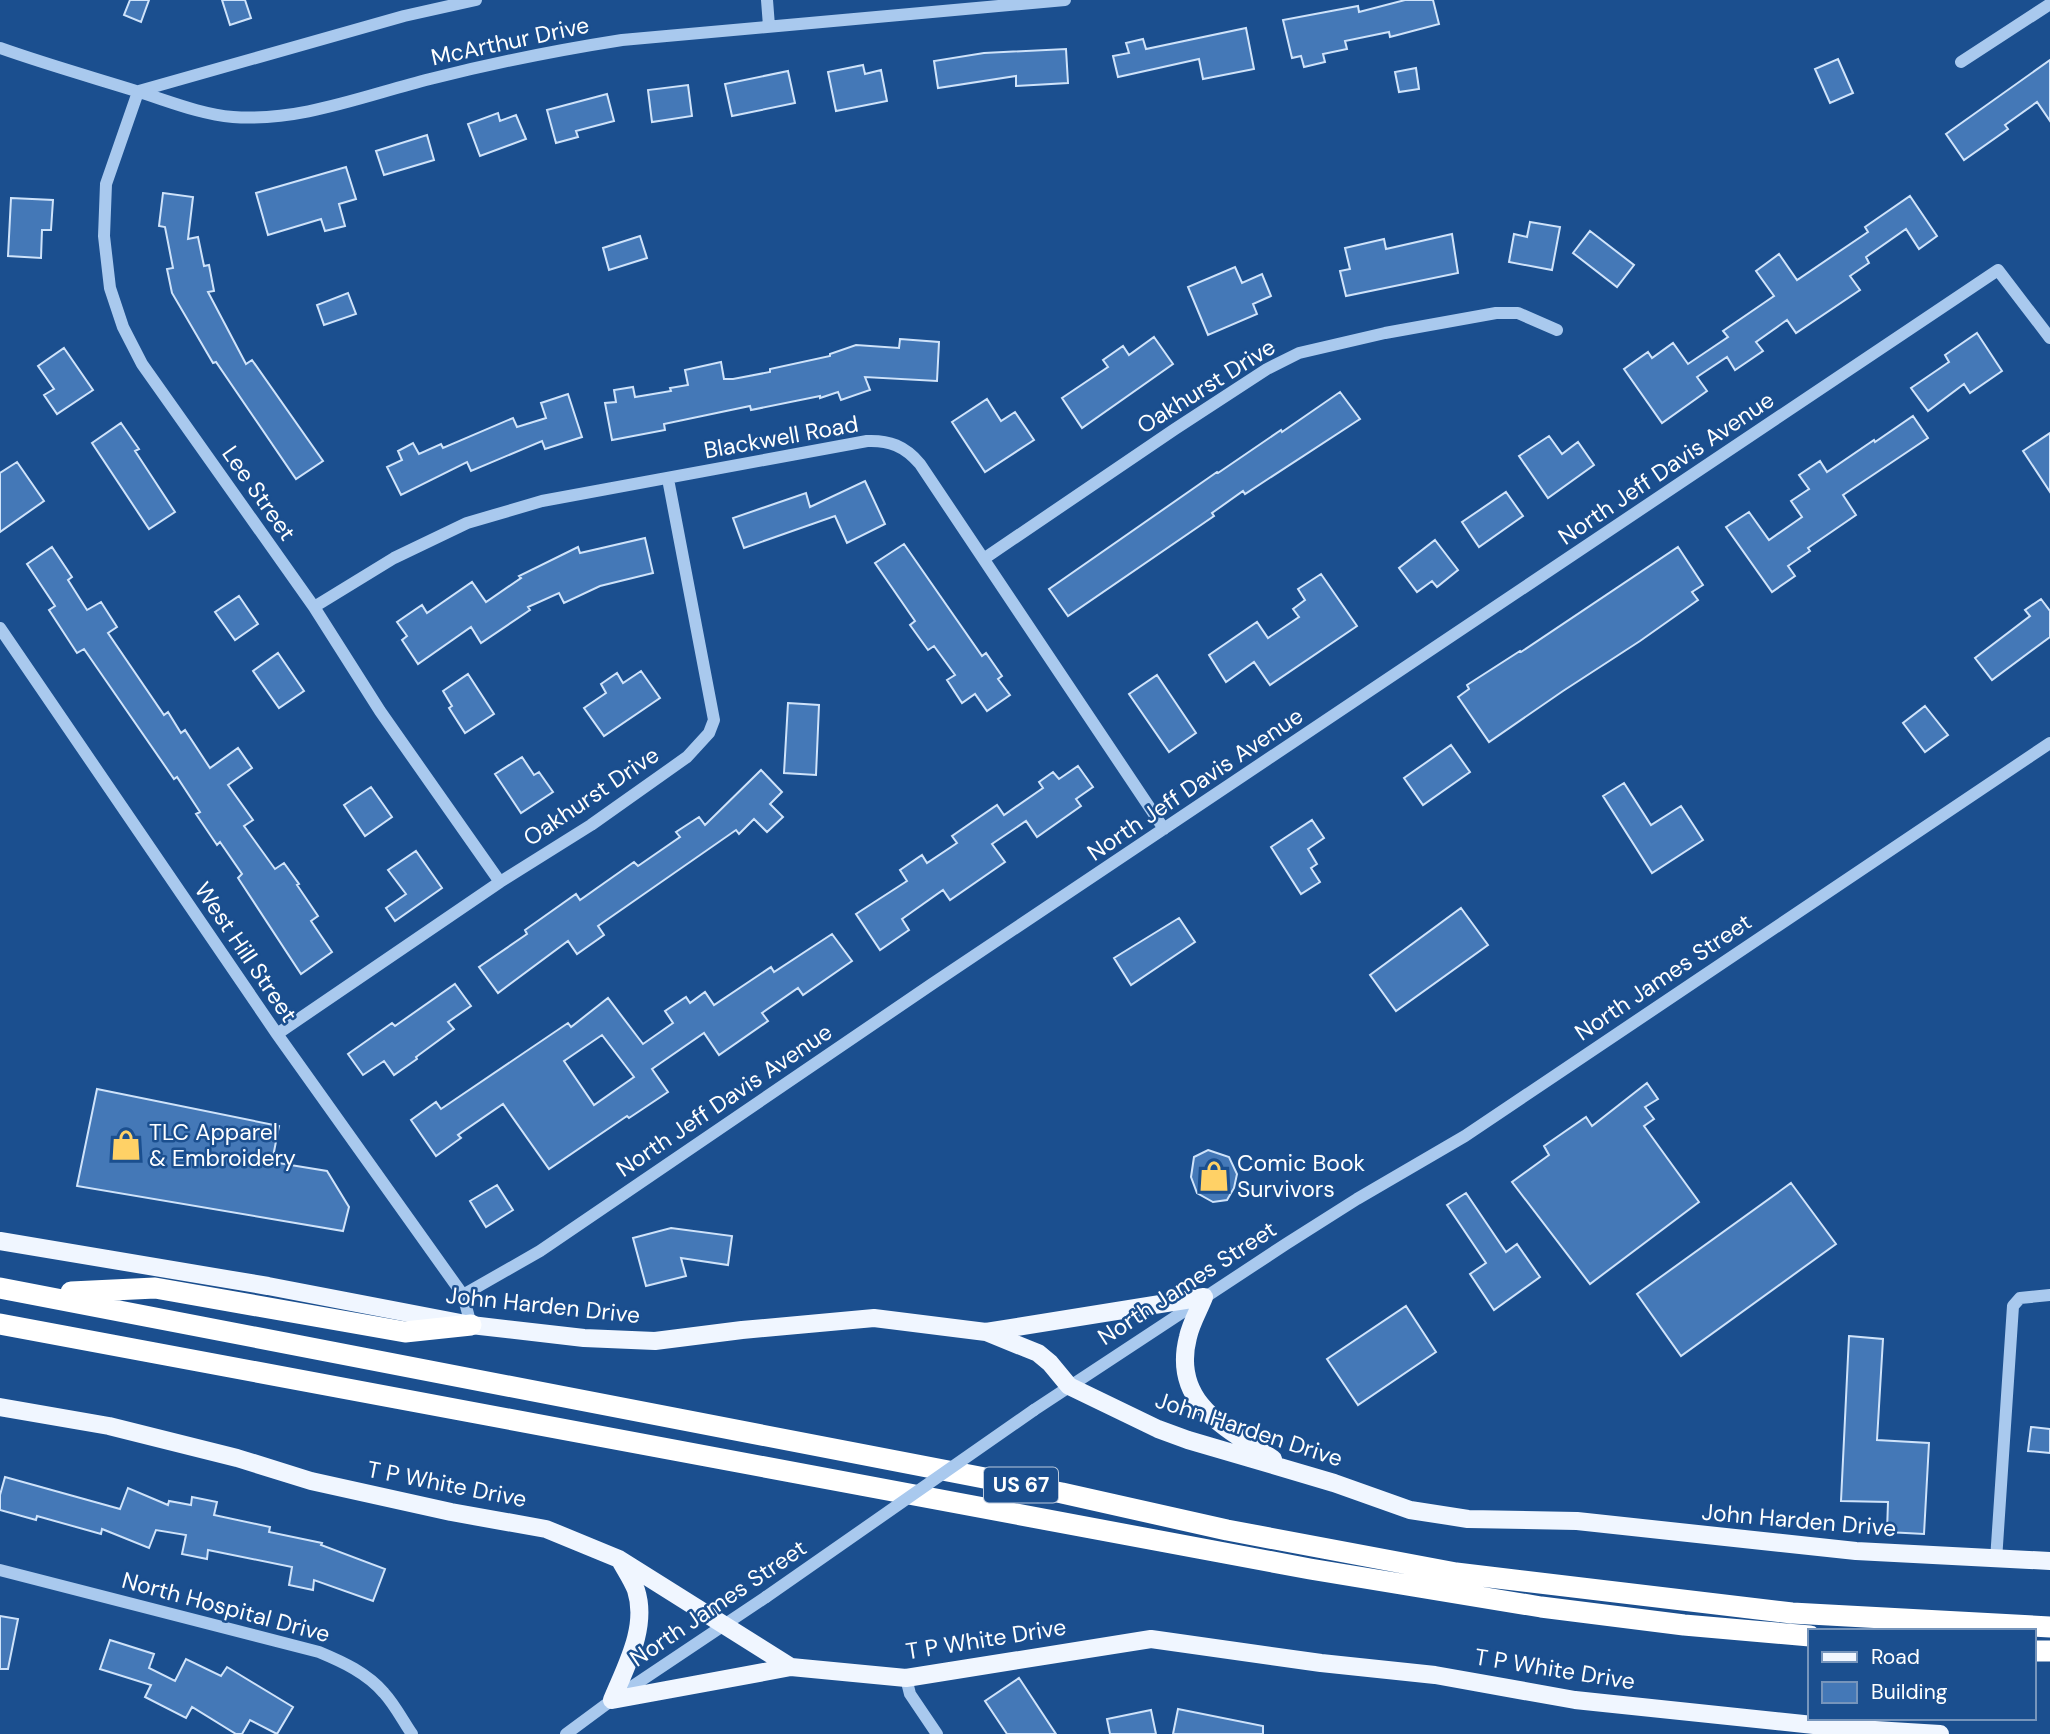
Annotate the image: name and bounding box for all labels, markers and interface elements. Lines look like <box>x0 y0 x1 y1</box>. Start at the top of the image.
street label: McArthur Drive <box>428 10 592 72</box>
street label: Oakhurst Drive <box>1131 332 1281 440</box>
street label: North Jeff Davis Avenue <box>1552 385 1780 551</box>
street label: Blackwell Road <box>701 409 861 465</box>
street label: Lee Street <box>215 440 303 546</box>
street label: North Jeff Davis Avenue <box>1081 701 1309 867</box>
street label: Oakhurst Drive <box>517 740 665 852</box>
street label: West Hill Street <box>188 876 304 1028</box>
street label: North James Street <box>1569 907 1757 1047</box>
street label: North Jeff Davis Avenue <box>610 1017 838 1183</box>
place label: TLC Apparel & Embroidery <box>149 1117 296 1173</box>
shop icon: TLC Apparel & Embroidery <box>109 1128 143 1162</box>
place label: Comic Book Survivors <box>1237 1148 1366 1204</box>
shop icon: Comic Book Survivors <box>1197 1159 1231 1193</box>
street label: North James Street <box>1092 1214 1282 1352</box>
street label: John Harden Drive <box>444 1280 642 1330</box>
street label: John Harden Drive <box>1152 1385 1346 1473</box>
street label: T P White Drive <box>365 1454 529 1514</box>
road number: US 67 <box>984 1468 1058 1502</box>
street label: John Harden Drive <box>1700 1497 1898 1543</box>
street label: North James Street <box>624 1533 812 1673</box>
street label: North Hospital Drive <box>119 1565 333 1649</box>
street label: T P White Drive <box>904 1612 1068 1666</box>
legend <box>1808 1629 2036 1720</box>
street label: T P White Drive <box>1473 1642 1637 1696</box>
text: Road <box>1871 1643 1920 1671</box>
text: Building <box>1871 1678 1948 1706</box>

